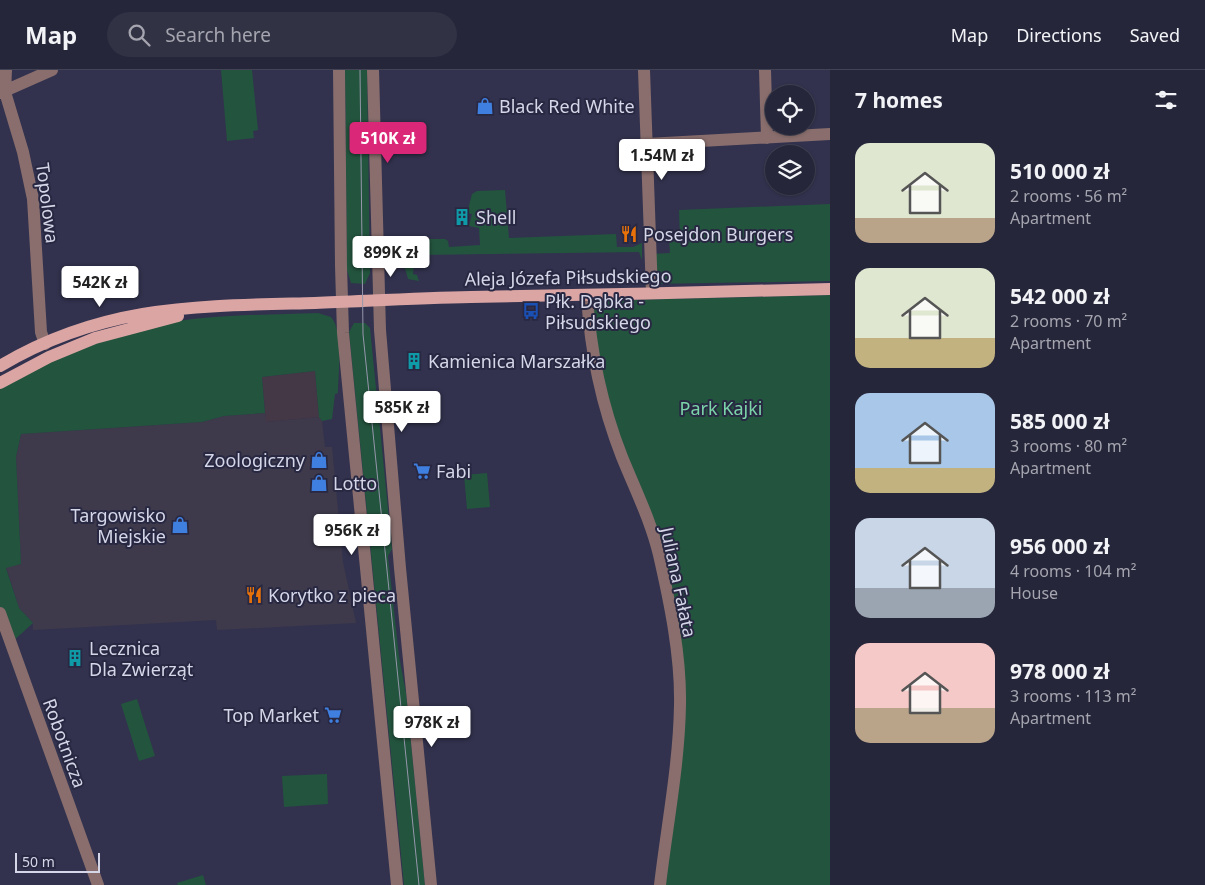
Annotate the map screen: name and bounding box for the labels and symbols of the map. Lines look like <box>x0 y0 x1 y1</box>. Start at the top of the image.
place label: Black Red White <box>499 94 635 118</box>
shop icon: Black Red White <box>475 96 495 116</box>
pin: 510K zł <box>342 122 434 164</box>
pin: 1.54M zł <box>610 138 714 181</box>
street label: Topolowa <box>31 161 65 245</box>
place label: Shell <box>476 205 516 229</box>
building icon: Shell <box>452 207 472 227</box>
place label: Posejdon Burgers <box>643 222 793 246</box>
restaurant icon: Posejdon Burgers <box>619 224 639 244</box>
pin: 899K zł <box>345 236 437 278</box>
street label: Aleja Józefa Piłsudskiego <box>464 263 672 291</box>
pin: 542K zł <box>54 266 146 308</box>
place label: Płk. Dąbka - Piłsudskiego <box>545 289 651 334</box>
bus stop icon: Płk. Dąbka - Piłsudskiego <box>521 301 541 321</box>
place label: Kamienica Marszałka <box>428 349 605 373</box>
building icon: Kamienica Marszałka <box>404 351 424 371</box>
pin: 585K zł <box>356 390 448 433</box>
park label: Park Kajki <box>680 396 762 420</box>
place label: Zoologiczny <box>204 448 306 472</box>
shop icon: Zoologiczny <box>309 450 329 470</box>
place label: Fabi <box>436 459 471 483</box>
supermarket icon: Fabi <box>412 461 432 481</box>
place label: Lotto <box>333 471 377 495</box>
shop icon: Lotto <box>309 473 329 493</box>
place label: Targowisko Miejskie <box>71 503 166 548</box>
pin: 956K zł <box>306 514 398 556</box>
shop icon: Targowisko Miejskie <box>170 515 190 535</box>
street label: Juliana Fałata <box>655 523 702 639</box>
place label: Korytko z pieca <box>268 583 396 607</box>
restaurant icon: Korytko z pieca <box>244 585 264 605</box>
place label: Lecznica Dla Zwierząt <box>89 636 194 681</box>
building icon: Lecznica Dla Zwierząt <box>65 648 85 668</box>
street label: Robotnicza <box>38 695 92 791</box>
place label: Top Market <box>223 703 319 727</box>
supermarket icon: Top Market <box>323 705 343 725</box>
pin: 978K zł <box>386 706 478 748</box>
scale bar <box>15 850 100 873</box>

